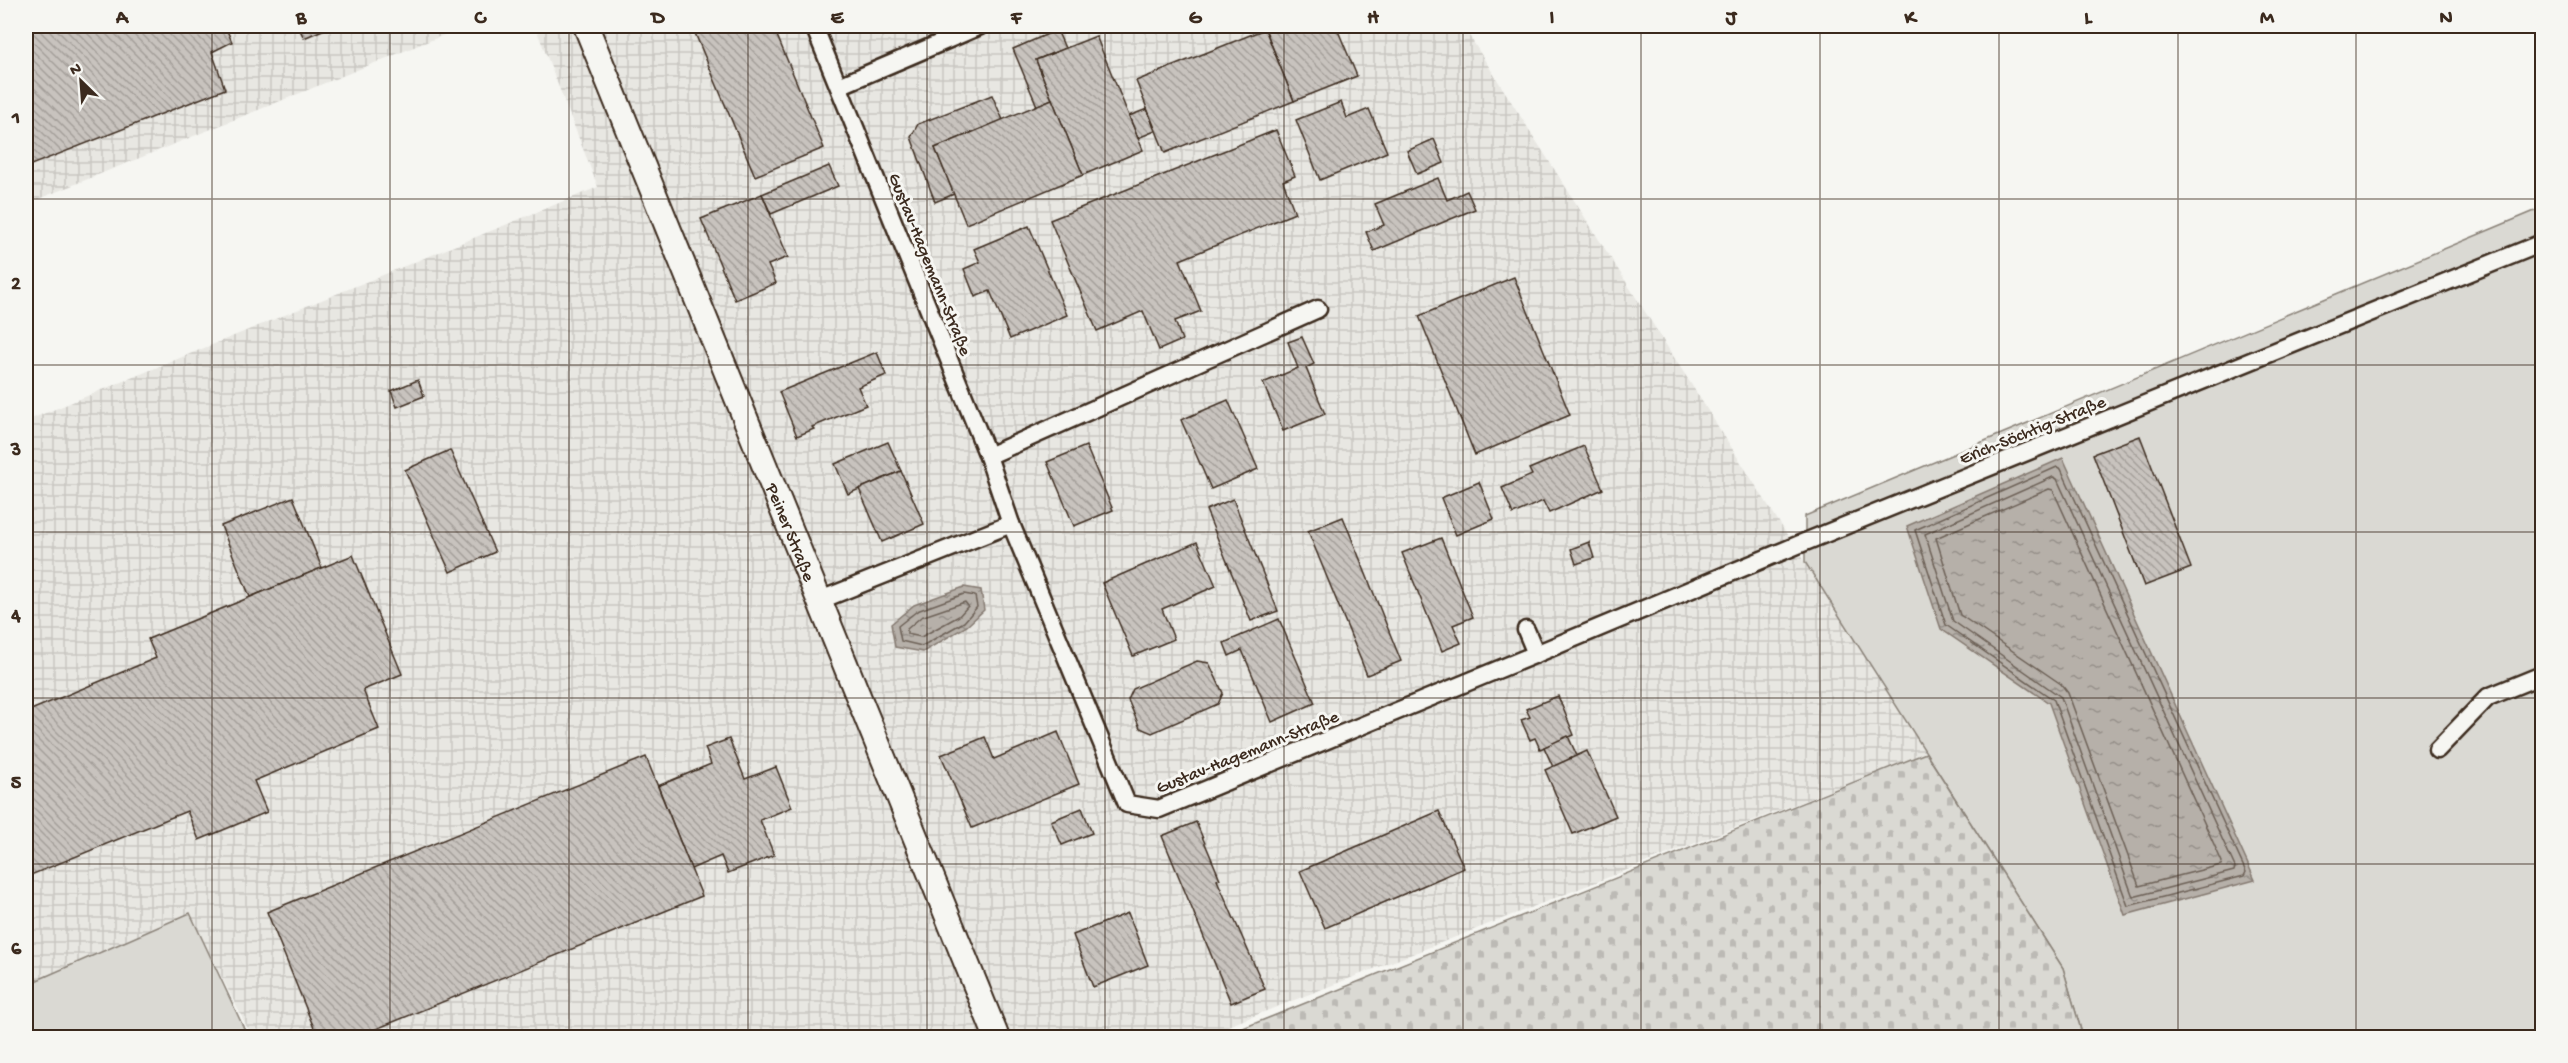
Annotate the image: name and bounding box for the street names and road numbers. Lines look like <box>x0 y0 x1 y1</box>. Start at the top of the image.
street label: Gustav-Hagemann-Straße <box>882 171 975 360</box>
street label: Erich-Söchtig-Straße <box>1957 392 2110 470</box>
street label: Peiner Straße <box>759 480 819 586</box>
street label: Gustav-Hagemann-Straße <box>1154 707 1343 800</box>

